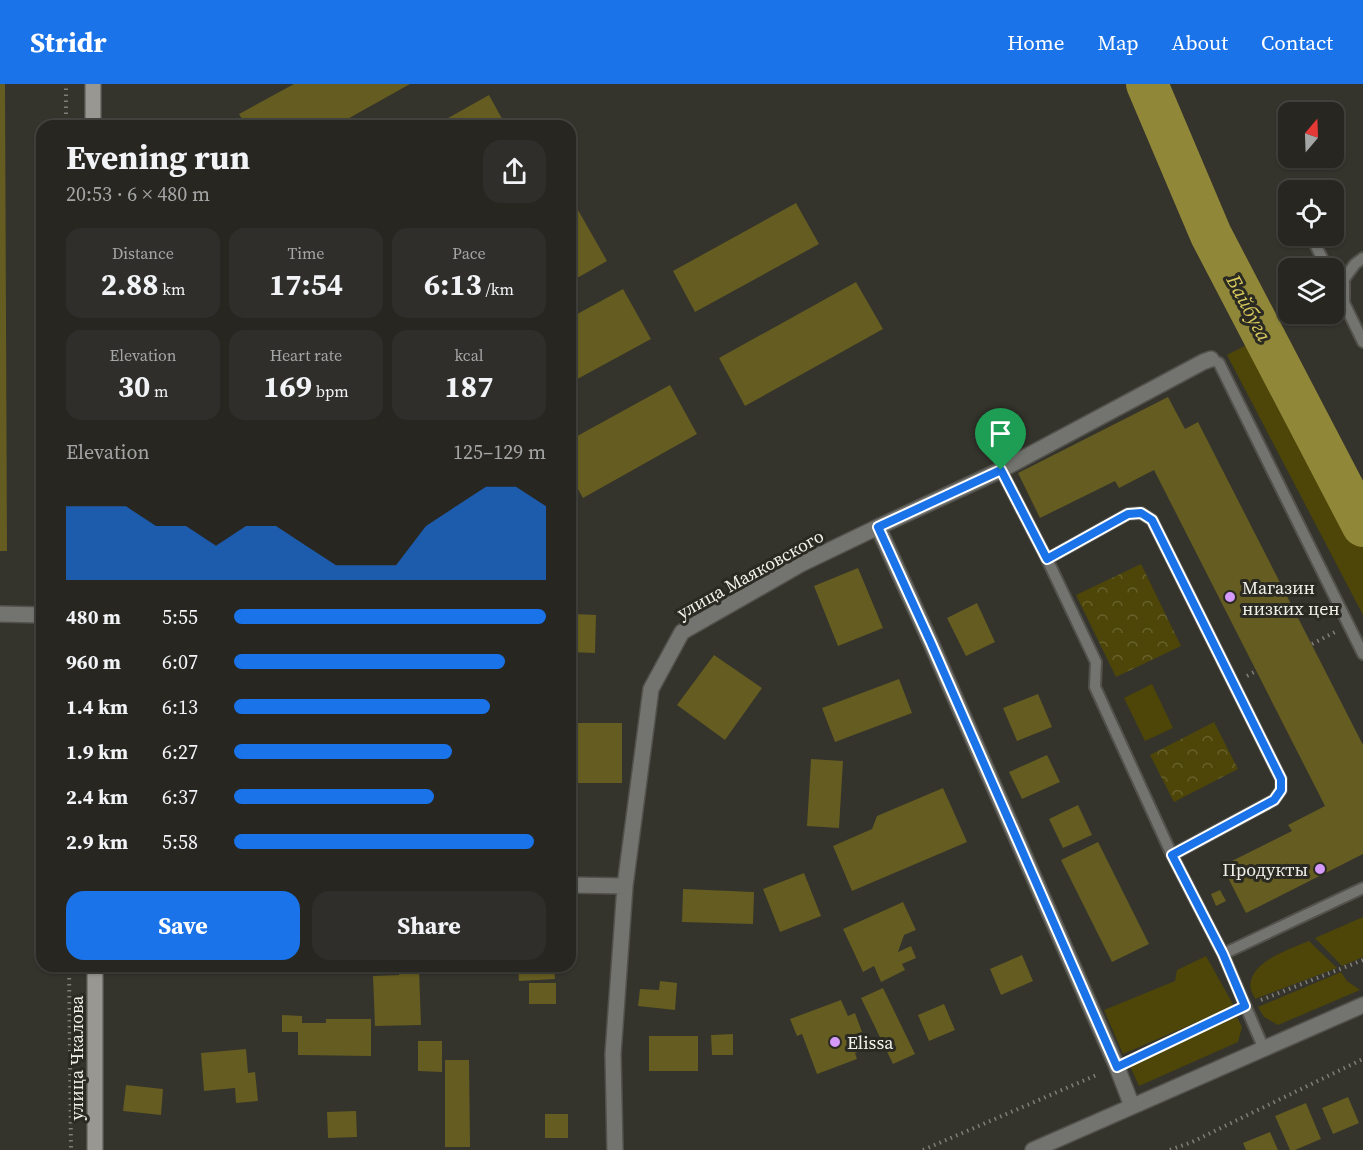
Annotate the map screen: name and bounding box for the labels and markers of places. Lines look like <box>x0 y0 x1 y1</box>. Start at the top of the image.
pin <box>975 408 1026 470</box>
place label: Магазин низких цен <box>1242 575 1340 621</box>
marker: Магазин низких цен <box>1223 590 1237 604</box>
place label: Продукты <box>1222 857 1308 882</box>
marker: Продукты <box>1313 862 1327 876</box>
place label: Elissa <box>847 1030 894 1055</box>
marker: Elissa <box>828 1035 842 1049</box>

